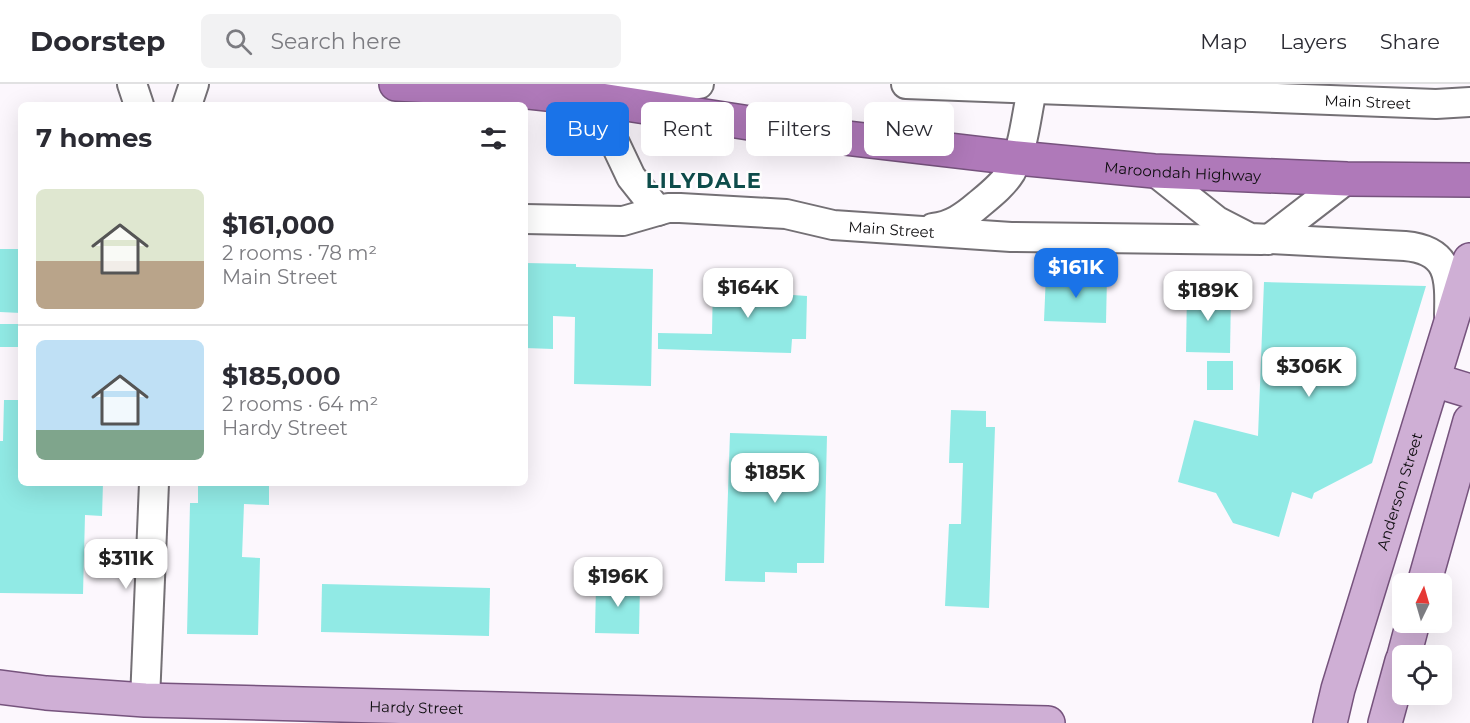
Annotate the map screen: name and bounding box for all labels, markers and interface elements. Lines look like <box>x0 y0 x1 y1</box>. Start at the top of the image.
search box <box>201 14 621 68</box>
text: Doorstep <box>30 24 165 58</box>
icon: search <box>222 25 255 58</box>
text: Search here <box>270 28 401 55</box>
text: Map <box>1200 29 1247 54</box>
text: Layers <box>1280 29 1347 54</box>
text: Share <box>1380 29 1440 54</box>
street label: Main Street <box>1324 90 1411 113</box>
chip: Buy <box>546 102 629 156</box>
chip: Rent <box>641 102 734 156</box>
chip: Filters <box>746 102 852 156</box>
chip: New <box>864 102 954 156</box>
text: 7 homes <box>36 122 152 154</box>
icon: filters <box>477 122 510 155</box>
street label: Maroondah Highway <box>1103 157 1262 185</box>
district label: LILYDALE <box>646 168 762 193</box>
text: $161,000 <box>222 209 335 241</box>
icon: home <box>84 213 156 285</box>
street label: Main Street <box>848 217 935 241</box>
text: 2 rooms · 78 m² <box>222 241 377 265</box>
pin: $161K <box>1034 248 1118 299</box>
text: $161K <box>1048 255 1104 279</box>
text: Main Street <box>222 265 338 289</box>
pin: $164K <box>706 268 790 319</box>
pin: $189K <box>1166 271 1250 322</box>
text: $164K <box>717 275 779 299</box>
text: $189K <box>1177 278 1239 302</box>
pin: $306K <box>1267 347 1351 398</box>
text: $306K <box>1276 354 1342 378</box>
text: $185,000 <box>222 360 341 392</box>
icon: home <box>84 364 156 436</box>
text: 2 rooms · 64 m² <box>222 392 378 416</box>
text: Hardy Street <box>222 416 348 440</box>
street label: Anderson Street <box>1372 430 1426 552</box>
pin: $185K <box>733 453 817 504</box>
text: $185K <box>745 460 805 484</box>
pin: $311K <box>84 539 168 590</box>
text: $311K <box>98 546 154 570</box>
pin: $196K <box>576 557 660 608</box>
text: $196K <box>588 564 648 588</box>
north arrow <box>1392 573 1452 633</box>
map controls <box>1392 573 1452 705</box>
button: locate <box>1392 645 1452 705</box>
street label: Hardy Street <box>369 696 464 718</box>

